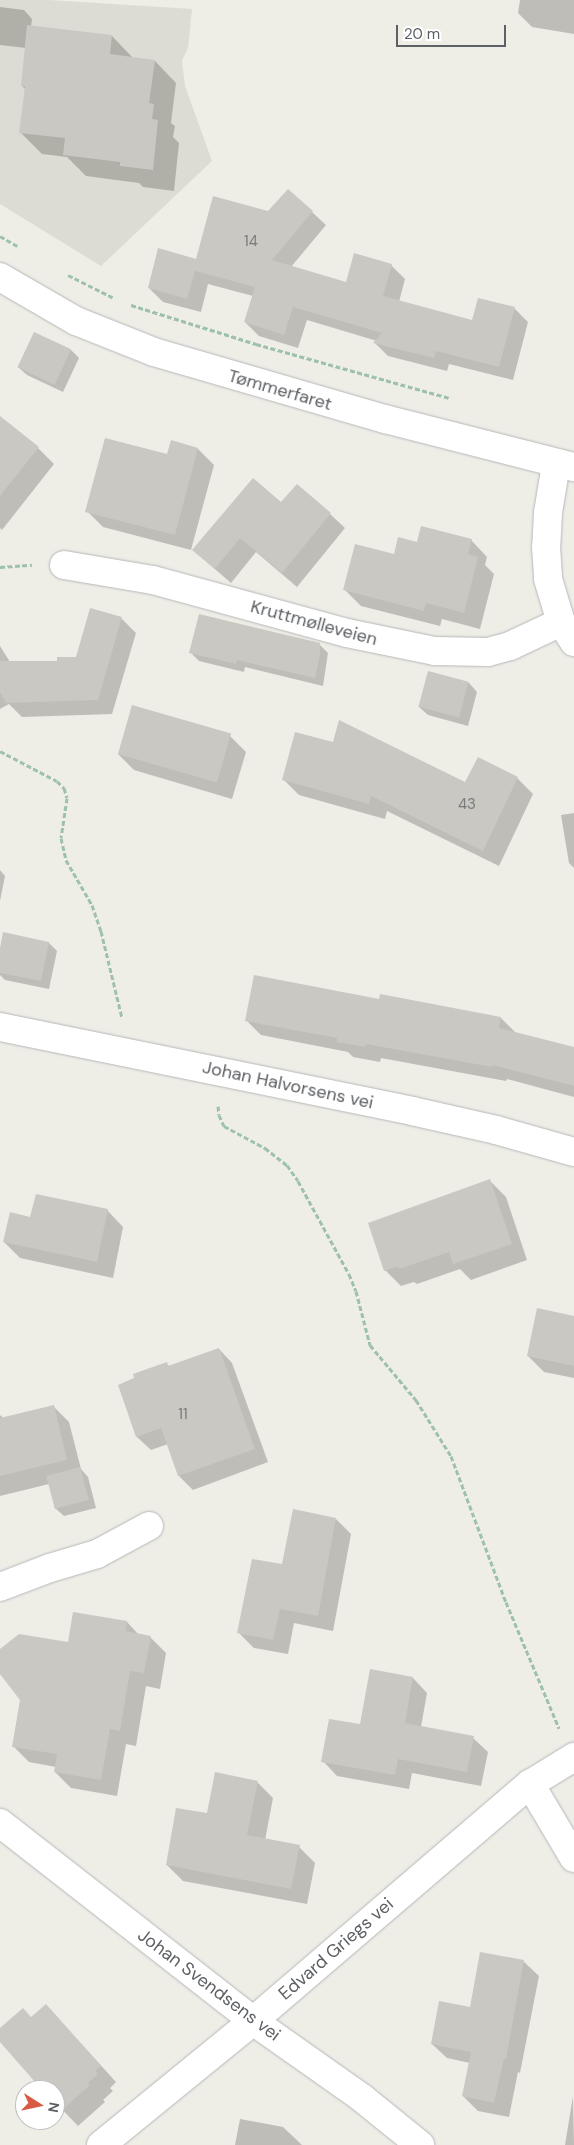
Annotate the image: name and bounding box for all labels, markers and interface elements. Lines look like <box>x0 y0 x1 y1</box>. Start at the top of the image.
scale bar <box>399 15 509 47</box>
text: 20 m <box>404 24 440 44</box>
house number: 14 <box>244 233 258 251</box>
street label: Tømmerfaret <box>226 365 334 415</box>
street label: Kruttmølleveien <box>248 596 380 650</box>
house number: 43 <box>458 796 476 814</box>
street label: Johan Halvorsens vei <box>200 1056 376 1114</box>
house number: 11 <box>178 1406 188 1424</box>
street label: Edvard Griegs vei <box>274 1893 398 2005</box>
street label: Johan Svendsens vei <box>133 1924 285 2046</box>
north arrow <box>15 2080 65 2130</box>
text: N <box>44 2101 64 2114</box>

